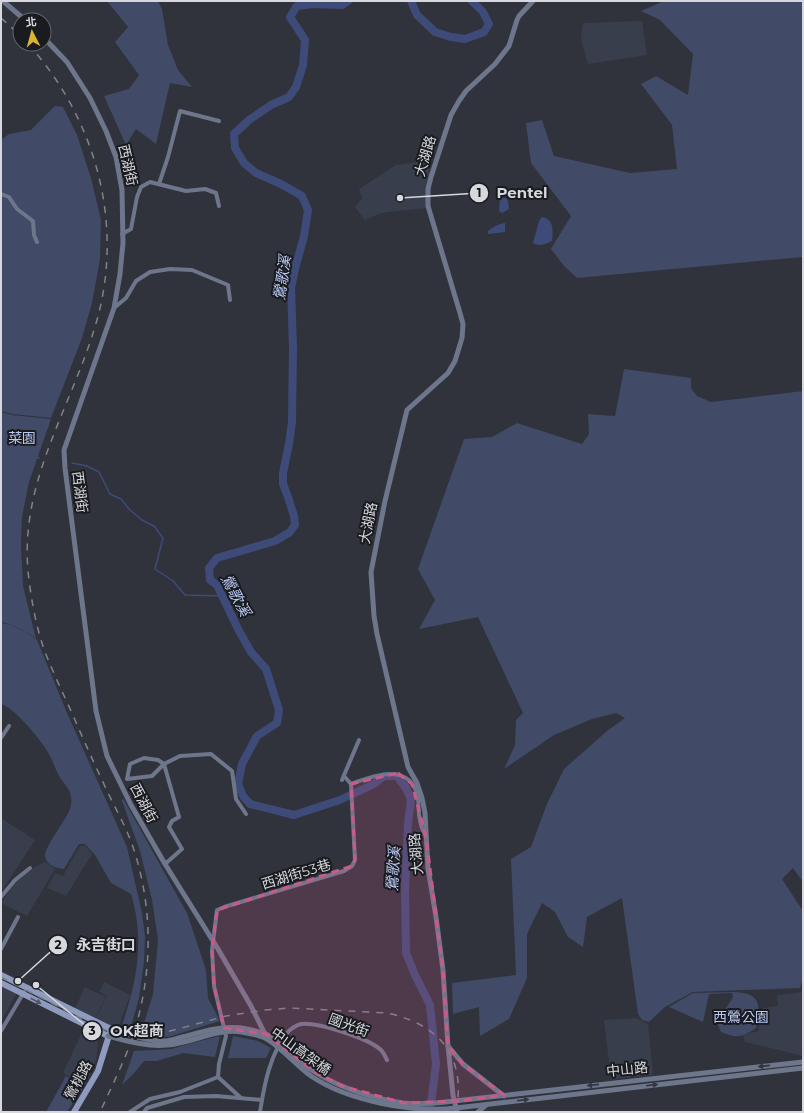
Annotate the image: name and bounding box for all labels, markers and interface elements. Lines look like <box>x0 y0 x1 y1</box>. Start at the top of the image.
north arrow <box>12 12 52 52</box>
text: 北 <box>25 15 37 30</box>
street label: 大湖路 <box>410 133 440 179</box>
street label: 西湖街 <box>115 143 141 187</box>
callout: Pentel <box>469 179 556 206</box>
text: Pentel <box>497 183 547 202</box>
text: 1 <box>477 185 481 200</box>
water label: 鶯歌溪 <box>269 252 295 302</box>
park label: 菜園 <box>8 429 36 447</box>
street label: 西湖街 <box>69 470 91 514</box>
street label: 大湖路 <box>355 501 381 545</box>
water label: 鶯歌溪 <box>217 571 256 621</box>
street label: 西湖街 <box>126 780 162 826</box>
street label: 大湖路 <box>405 832 427 876</box>
water label: 鶯歌溪 <box>382 844 404 892</box>
street label: 西湖街53巷 <box>259 855 333 893</box>
callout: 永吉街口 <box>48 931 144 958</box>
text: 永吉街口 <box>76 935 136 954</box>
text: 2 <box>54 937 62 952</box>
one-way arrow <box>30 997 41 1004</box>
park label: 西鶯公園 <box>713 1008 769 1026</box>
street label: 國光街 <box>326 1009 372 1041</box>
callout: OK超商 <box>82 1017 172 1044</box>
text: OK超商 <box>110 1021 164 1040</box>
text: 3 <box>87 1023 96 1038</box>
street label: 中山高架橋 <box>267 1023 335 1079</box>
street label: 鶯桃路 <box>60 1057 96 1103</box>
street label: 中山路 <box>605 1058 649 1080</box>
one-way arrow <box>758 1063 770 1069</box>
one-way arrow <box>587 1082 599 1088</box>
one-way arrow <box>646 1082 658 1088</box>
one-way arrow <box>516 1097 529 1103</box>

